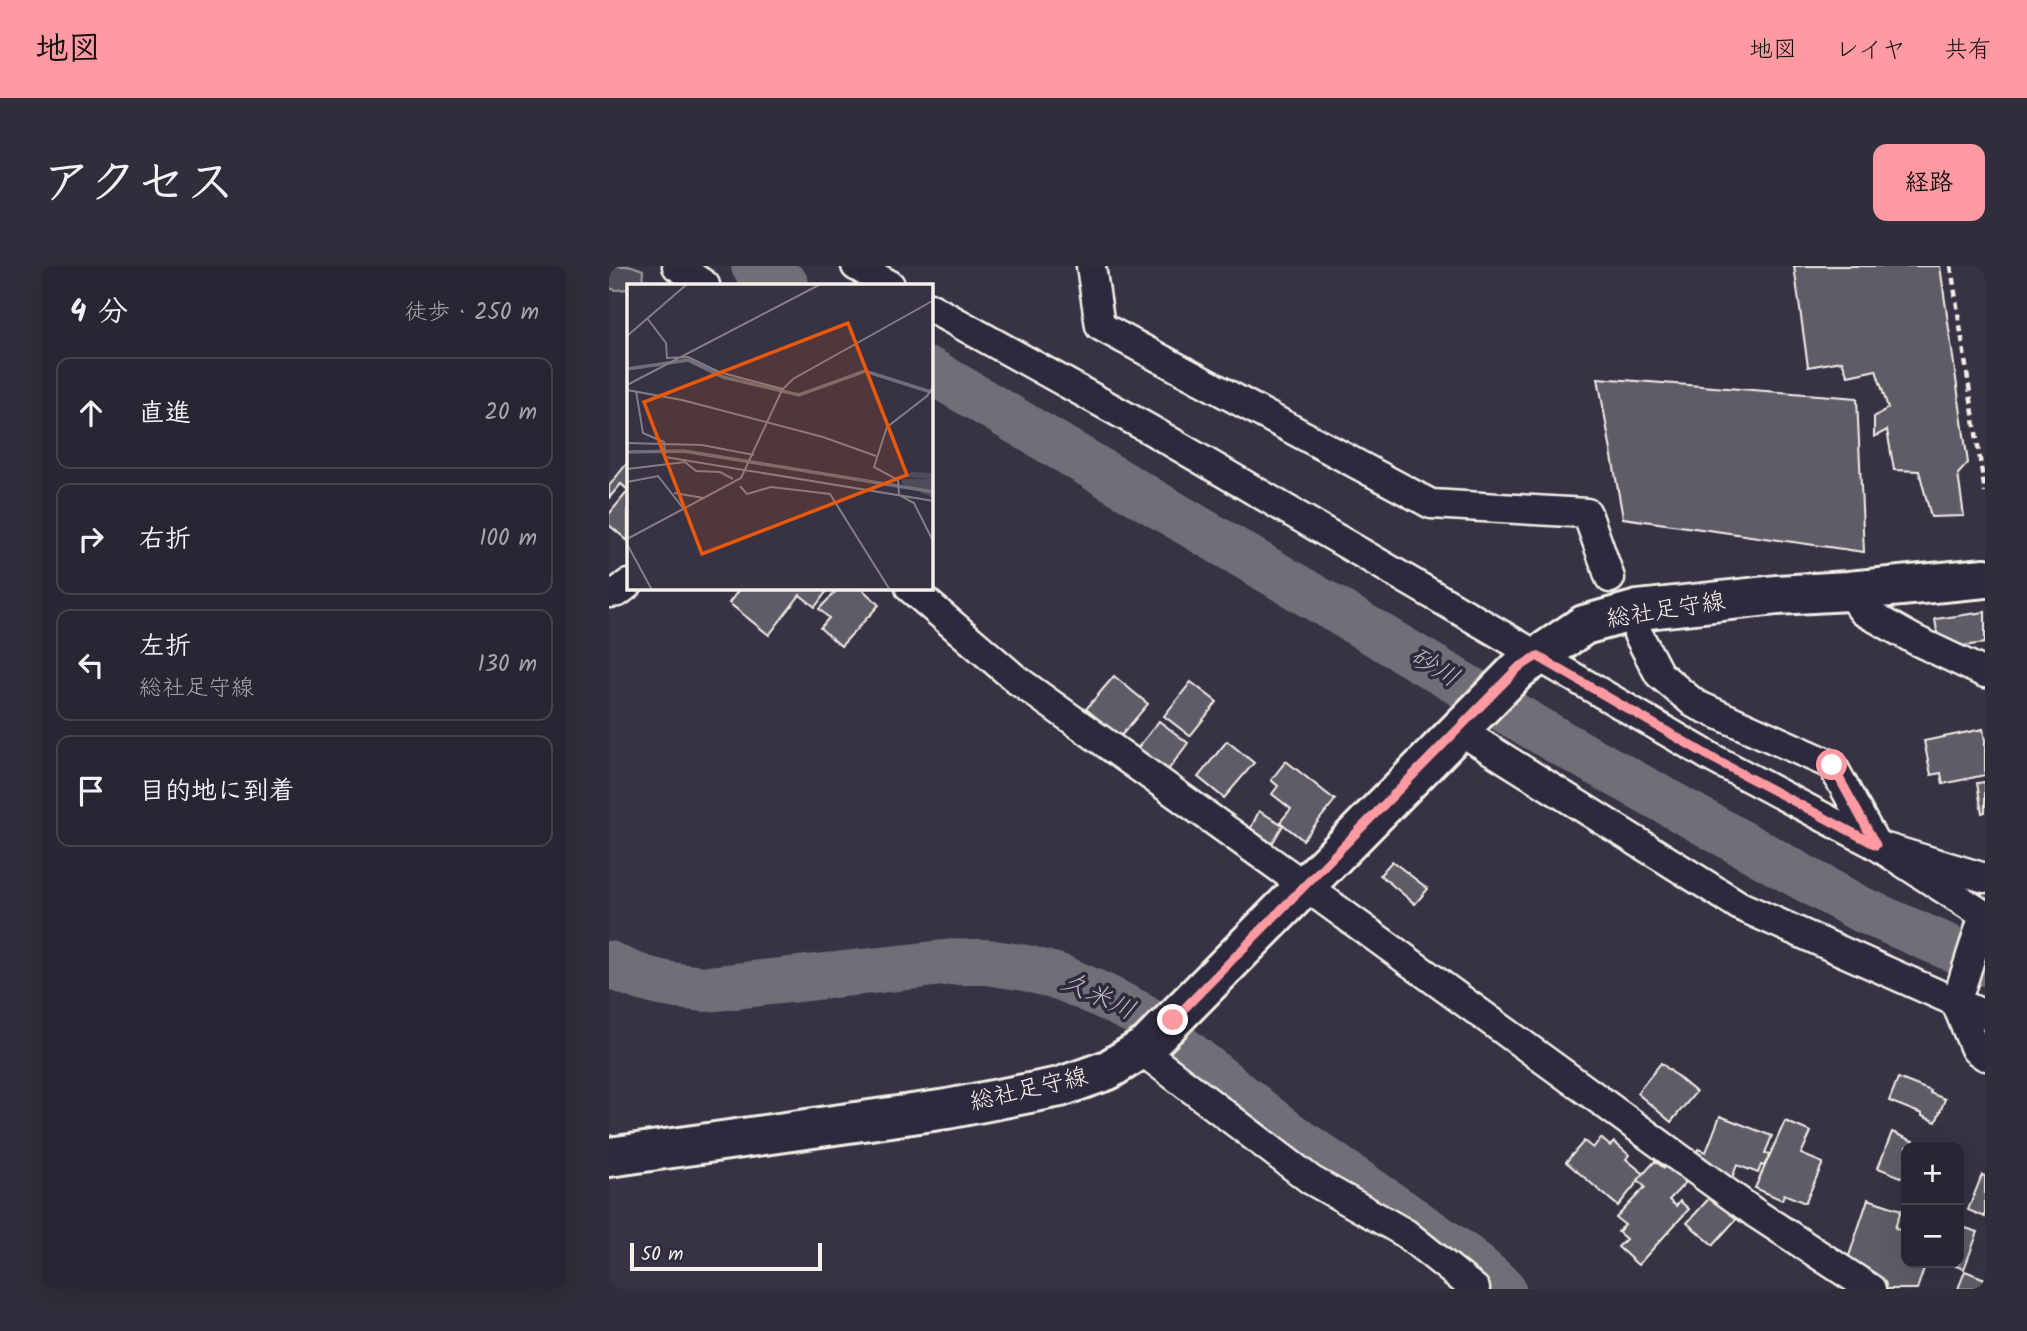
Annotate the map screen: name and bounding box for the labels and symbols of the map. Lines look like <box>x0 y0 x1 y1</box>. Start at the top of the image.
inset map <box>627 284 933 590</box>
street label: 総社足守線 <box>1604 582 1728 640</box>
water label: 砂川 <box>1401 637 1467 699</box>
route start <box>1816 749 1847 780</box>
water label: 久米川 <box>1054 961 1142 1033</box>
route end <box>1157 1004 1188 1035</box>
street label: 総社足守線 <box>966 1058 1092 1122</box>
scale bar <box>630 1240 823 1272</box>

